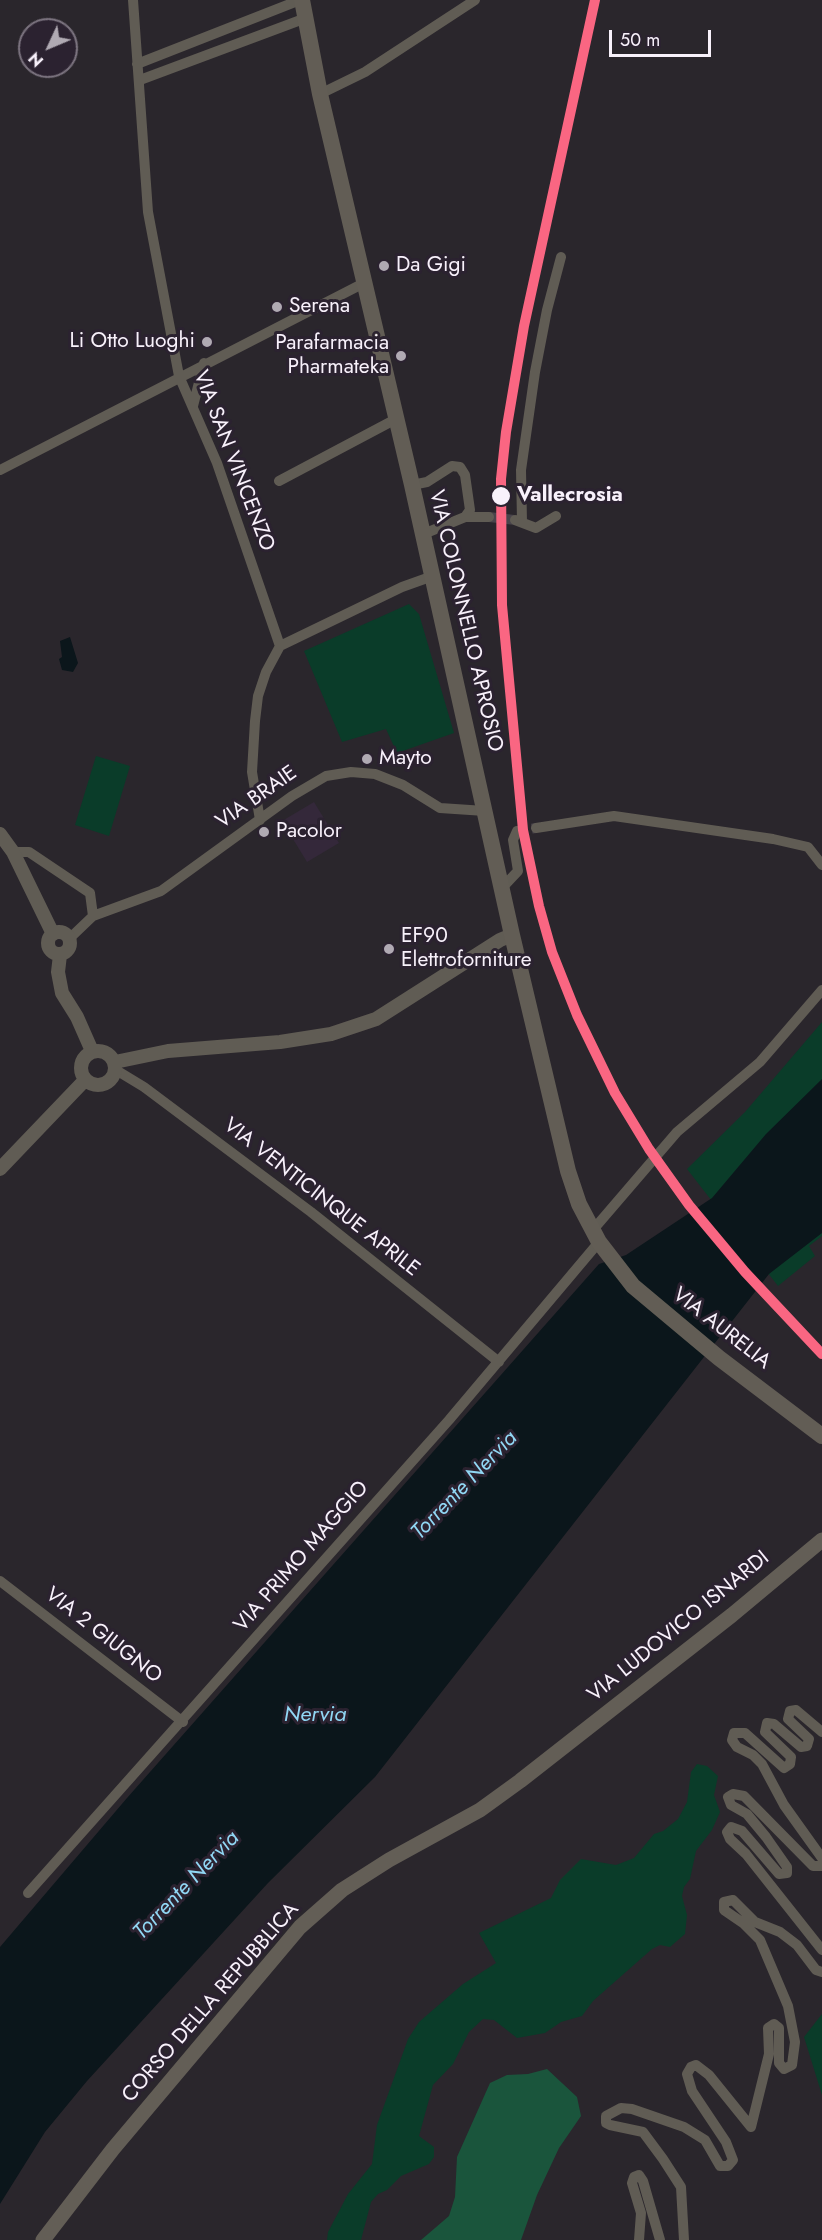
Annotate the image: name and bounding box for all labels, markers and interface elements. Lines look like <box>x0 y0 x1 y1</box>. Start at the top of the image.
north arrow <box>18 18 78 78</box>
scale bar <box>612 18 714 56</box>
text: 50 m <box>620 27 660 53</box>
text: N <box>23 47 49 72</box>
place label: Da Gigi <box>396 253 466 279</box>
marker: Da Gigi <box>377 259 391 273</box>
place label: Serena <box>289 294 350 320</box>
marker: Serena <box>270 300 284 314</box>
place label: Li Otto Luoghi <box>69 329 195 355</box>
place label: Parafarmacia Pharmateka <box>275 331 389 381</box>
marker: Li Otto Luoghi <box>200 335 214 349</box>
marker: Parafarmacia Pharmateka <box>394 349 408 363</box>
street label: VIA SAN VINCENZO <box>187 367 279 555</box>
place label: Vallecrosia <box>517 483 623 509</box>
marker: Vallecrosia <box>490 485 512 507</box>
street label: VIA COLONNELLO APROSIO <box>423 488 507 754</box>
place label: Mayto <box>379 746 432 772</box>
marker: Mayto <box>360 752 374 766</box>
street label: VIA BRAIE <box>212 761 302 835</box>
place label: Pacolor <box>276 819 342 845</box>
marker: Pacolor <box>257 825 271 839</box>
place label: EF90 Elettroforniture <box>401 924 532 974</box>
marker: EF90 Elettroforniture <box>382 942 396 956</box>
street label: VIA VENTICINQUE APRILE <box>218 1113 424 1283</box>
street label: VIA AURELIA <box>667 1283 775 1375</box>
water label: Torrente Nervia <box>406 1426 524 1546</box>
street label: VIA PRIMO MAGGIO <box>230 1476 374 1638</box>
street label: VIA LUDOVICO ISNARDI <box>583 1546 775 1708</box>
street label: VIA 2 GIUGNO <box>40 1583 166 1689</box>
water label: Nervia <box>284 1703 346 1729</box>
water label: Torrente Nervia <box>128 1826 246 1946</box>
street label: CORSO DELLA REPUBBLICA <box>117 1898 305 2108</box>

